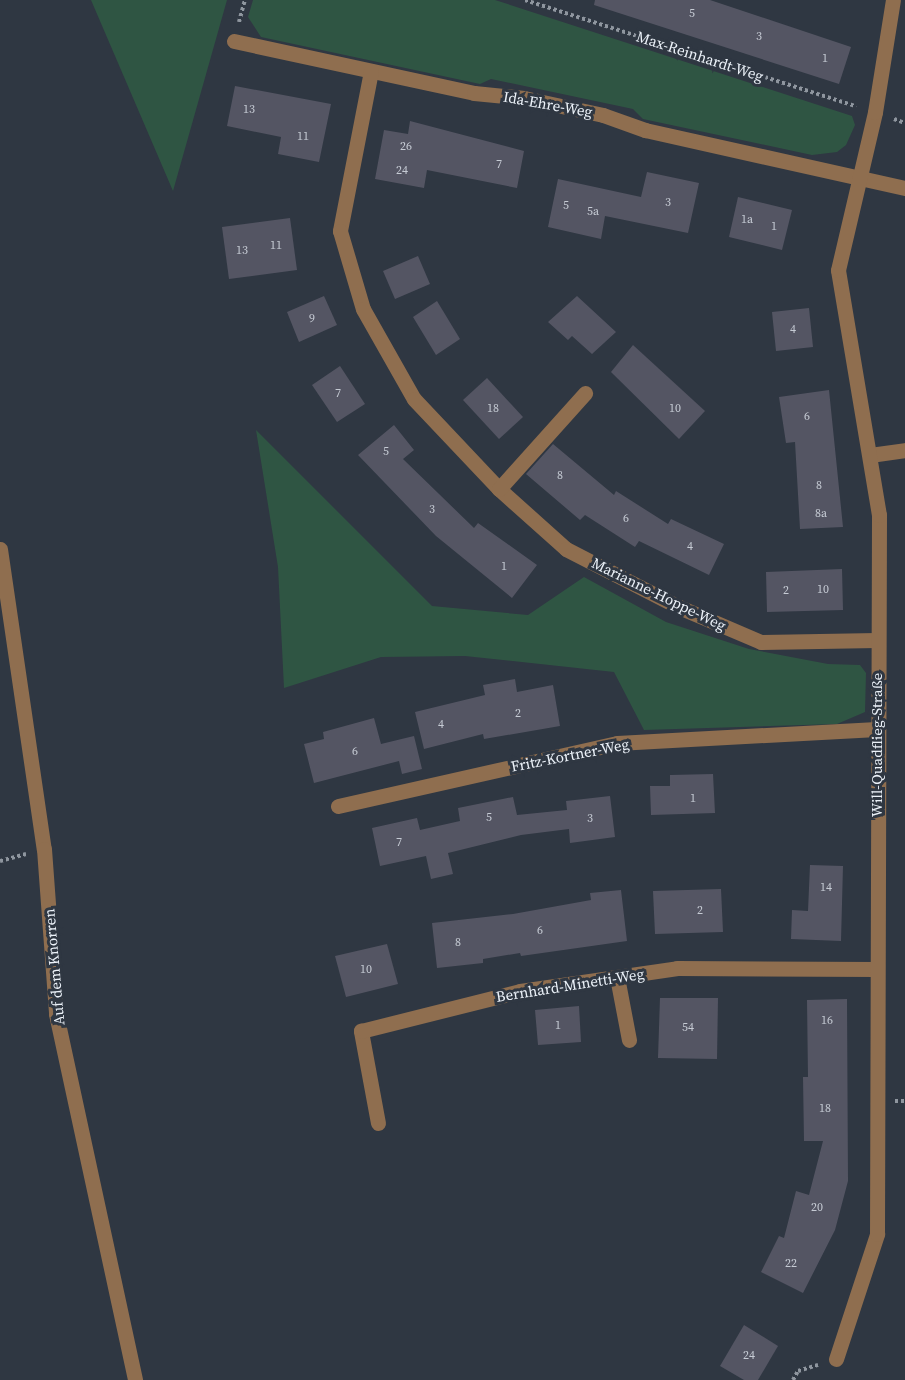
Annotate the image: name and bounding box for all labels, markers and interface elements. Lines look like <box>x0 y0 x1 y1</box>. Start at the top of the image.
house number: 5 <box>689 7 695 21</box>
street label: Max-Reinhardt-Weg <box>634 27 766 85</box>
house number: 3 <box>756 30 762 44</box>
house number: 1 <box>822 52 828 66</box>
street label: Ida-Ehre-Weg <box>502 87 594 121</box>
house number: 13 <box>243 103 255 117</box>
house number: 11 <box>297 130 309 144</box>
house number: 26 <box>400 140 412 154</box>
house number: 7 <box>496 158 502 172</box>
house number: 24 <box>396 164 408 178</box>
house number: 3 <box>665 196 671 210</box>
house number: 5 <box>563 199 569 213</box>
house number: 5a <box>587 205 599 219</box>
house number: 1a <box>741 213 753 227</box>
house number: 1 <box>771 220 777 234</box>
house number: 11 <box>270 239 282 253</box>
house number: 13 <box>236 244 248 258</box>
house number: 9 <box>309 312 315 326</box>
house number: 4 <box>790 323 796 337</box>
house number: 7 <box>335 387 341 401</box>
house number: 18 <box>487 402 499 416</box>
house number: 10 <box>669 402 681 416</box>
house number: 6 <box>804 410 810 424</box>
house number: 5 <box>383 445 389 459</box>
house number: 8 <box>557 469 563 483</box>
house number: 8 <box>816 479 822 493</box>
house number: 3 <box>429 503 435 517</box>
house number: 8a <box>815 507 827 521</box>
house number: 6 <box>623 512 629 526</box>
house number: 4 <box>687 540 693 554</box>
street label: Marianne-Hoppe-Weg <box>589 554 729 634</box>
house number: 1 <box>501 560 507 574</box>
house number: 10 <box>817 583 829 597</box>
house number: 2 <box>783 584 789 598</box>
street label: Will-Quadflieg-Straße <box>868 673 886 817</box>
house number: 2 <box>515 707 521 721</box>
house number: 4 <box>438 718 444 732</box>
street label: Fritz-Kortner-Weg <box>509 735 631 775</box>
house number: 6 <box>352 745 358 759</box>
house number: 1 <box>690 792 696 806</box>
house number: 5 <box>486 811 492 825</box>
house number: 3 <box>587 812 593 826</box>
house number: 7 <box>396 836 402 850</box>
house number: 14 <box>820 881 832 895</box>
house number: 2 <box>697 904 703 918</box>
street label: Auf dem Knorren <box>40 908 68 1026</box>
house number: 6 <box>537 924 543 938</box>
house number: 8 <box>455 936 461 950</box>
house number: 10 <box>360 963 372 977</box>
street label: Bernhard-Minetti-Weg <box>495 964 645 1006</box>
house number: 16 <box>821 1014 833 1028</box>
house number: 1 <box>555 1019 561 1033</box>
house number: 54 <box>682 1021 694 1035</box>
house number: 18 <box>819 1102 831 1116</box>
house number: 20 <box>811 1201 823 1215</box>
house number: 22 <box>785 1257 797 1271</box>
house number: 24 <box>743 1349 755 1363</box>

